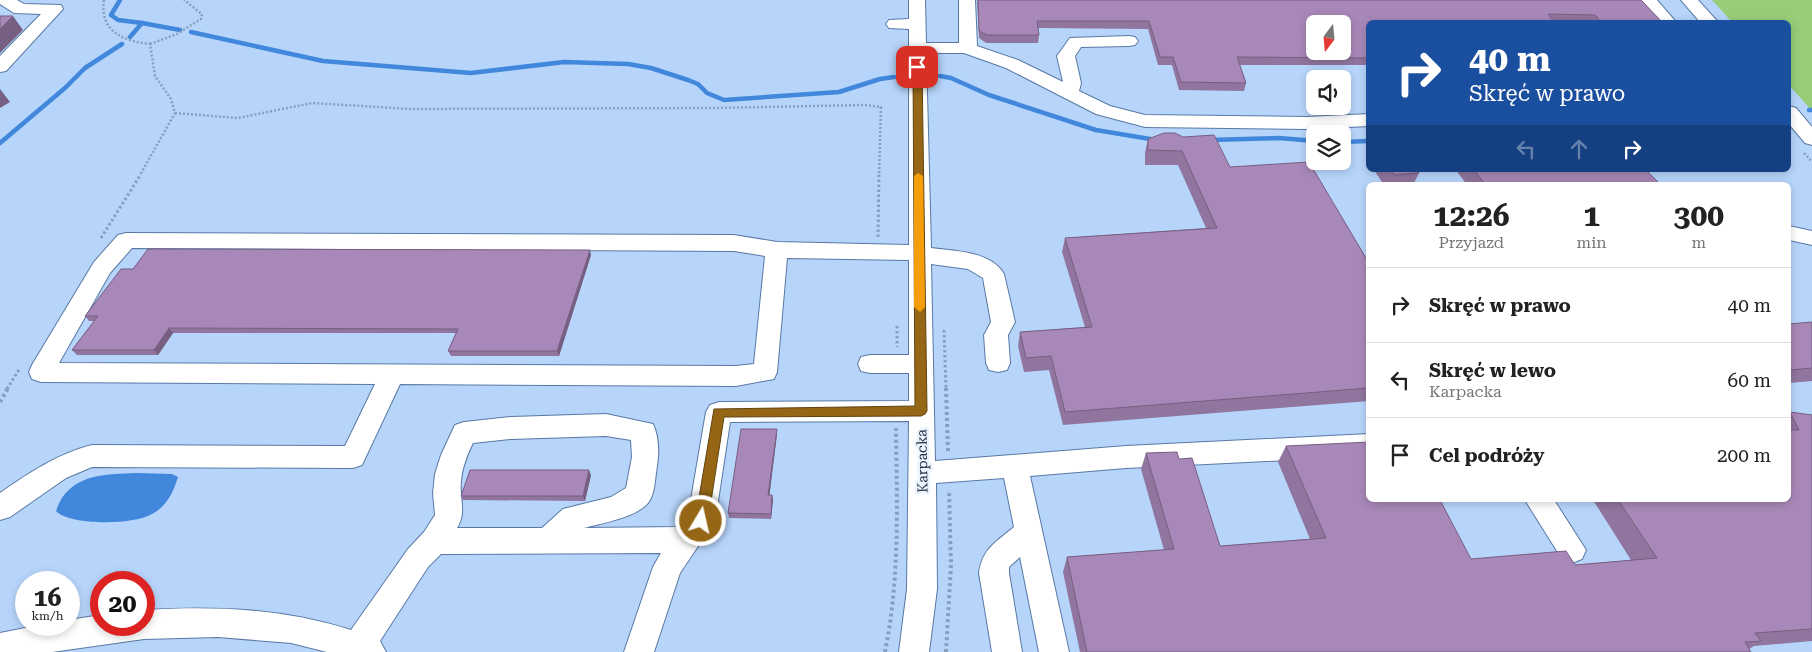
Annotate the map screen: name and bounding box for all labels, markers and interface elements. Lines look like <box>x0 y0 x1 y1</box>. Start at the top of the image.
north arrow <box>1306 15 1351 60</box>
map controls <box>1306 15 1351 170</box>
text: 40 m <box>1469 39 1551 80</box>
icon: right <box>1386 40 1451 105</box>
pin <box>896 46 938 88</box>
icon: arrive <box>903 53 931 81</box>
button: sound <box>1306 70 1351 115</box>
text: Skręć w prawo <box>1469 81 1625 106</box>
button: layers <box>1306 125 1351 170</box>
icon: left <box>1512 135 1540 163</box>
icon: ahead <box>1565 135 1593 163</box>
icon: right <box>1618 135 1646 163</box>
text: 12:26 <box>1433 198 1510 233</box>
text: 1 <box>1583 198 1600 233</box>
text: 300 <box>1674 198 1724 233</box>
text: Przyjazd <box>1439 233 1504 252</box>
text: min <box>1577 233 1607 252</box>
text: m <box>1691 233 1706 252</box>
icon: right <box>1386 291 1414 319</box>
text: Skręć w prawo <box>1429 294 1571 317</box>
text: 40 m <box>1728 294 1771 317</box>
text: Skręć w lewo <box>1429 359 1556 382</box>
icon: left <box>1386 366 1414 394</box>
text: 60 m <box>1728 369 1771 392</box>
text: Karpacka <box>1429 382 1502 401</box>
street label: Karpacka <box>913 429 931 493</box>
icon: arrive <box>1386 441 1414 469</box>
text: Cel podróży <box>1429 444 1544 467</box>
text: 200 m <box>1717 444 1771 467</box>
position arrow <box>674 494 726 546</box>
speed limit sign: 20 <box>90 571 155 636</box>
text: 16 <box>33 583 62 612</box>
text: km/h <box>31 609 64 623</box>

